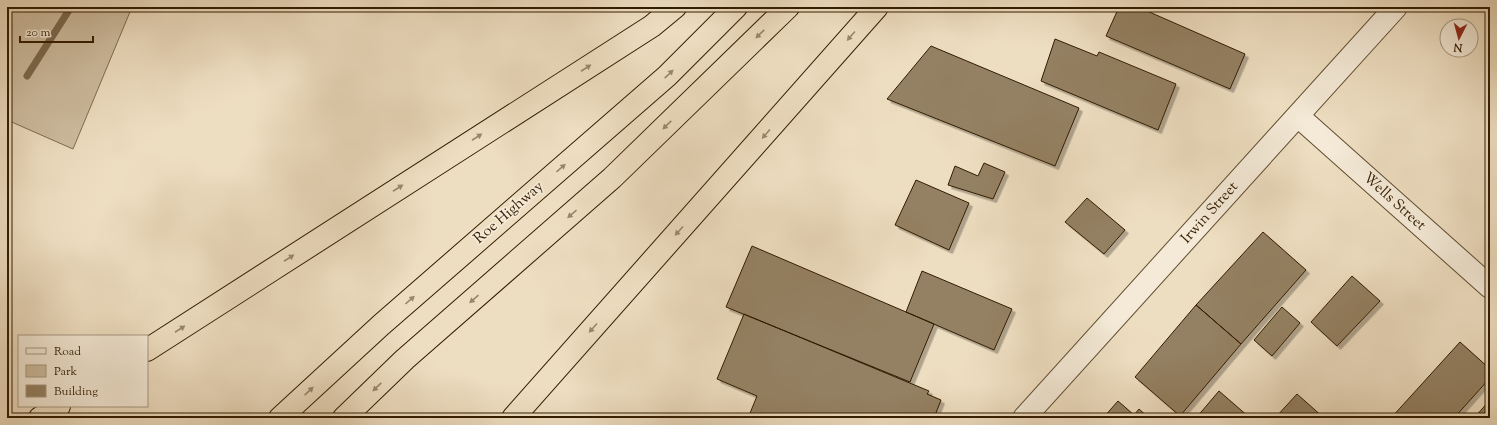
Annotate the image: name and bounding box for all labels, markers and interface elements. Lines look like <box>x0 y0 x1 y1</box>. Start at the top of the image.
scale bar <box>20 18 93 44</box>
north arrow <box>1439 18 1479 58</box>
text: 20 m <box>26 24 51 42</box>
one-way arrow <box>755 29 765 39</box>
one-way arrow <box>847 31 856 42</box>
text: N <box>1453 39 1464 55</box>
one-way arrow <box>580 64 592 71</box>
one-way arrow <box>664 69 674 78</box>
one-way arrow <box>662 120 672 130</box>
one-way arrow <box>761 129 770 139</box>
one-way arrow <box>471 134 482 141</box>
one-way arrow <box>556 164 566 173</box>
street label: Wells Street <box>1358 168 1430 236</box>
street label: Roe Highway <box>470 176 549 249</box>
street label: Irwin Street <box>1176 177 1244 249</box>
one-way arrow <box>393 184 403 192</box>
one-way arrow <box>567 209 577 218</box>
one-way arrow <box>675 226 684 236</box>
one-way arrow <box>283 255 295 262</box>
one-way arrow <box>405 295 415 304</box>
one-way arrow <box>469 295 479 304</box>
one-way arrow <box>588 323 597 333</box>
one-way arrow <box>175 325 185 333</box>
legend <box>18 335 148 407</box>
text: Road <box>54 343 81 361</box>
text: Park <box>54 363 77 381</box>
one-way arrow <box>372 382 382 391</box>
text: Building <box>54 383 98 401</box>
one-way arrow <box>304 387 314 396</box>

